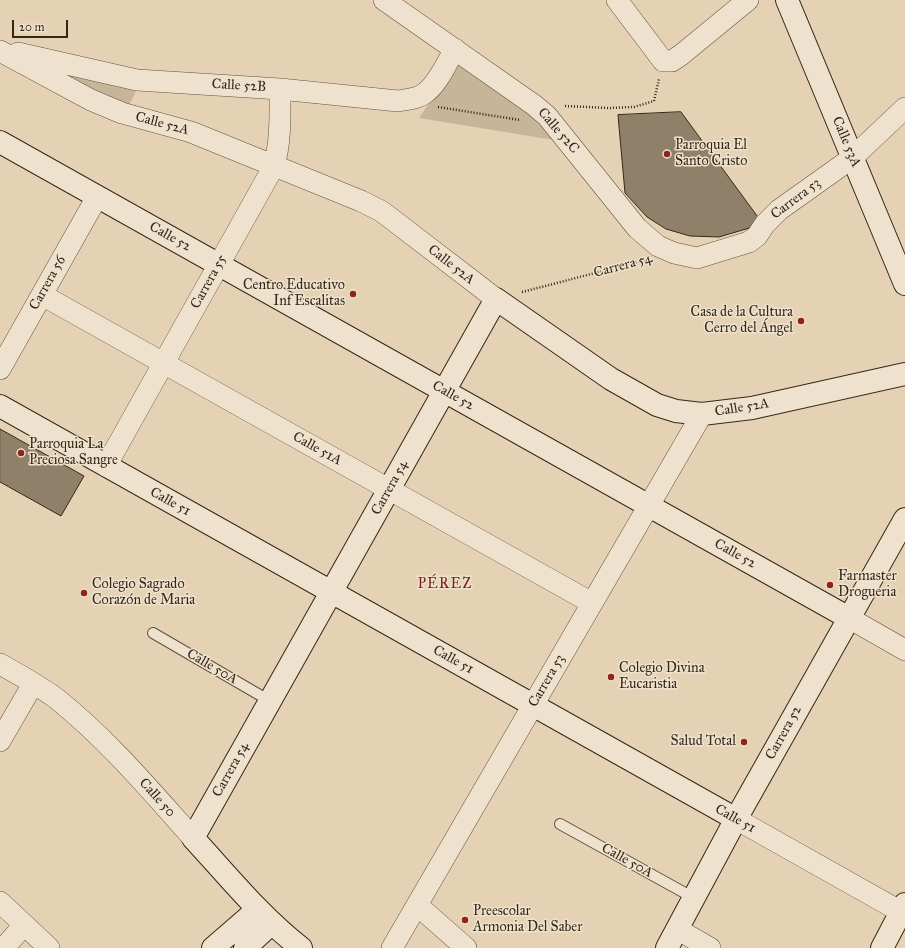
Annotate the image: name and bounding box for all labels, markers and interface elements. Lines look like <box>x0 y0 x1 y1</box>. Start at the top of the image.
scale bar <box>14 12 70 38</box>
text: 20 m <box>19 20 45 34</box>
street label: Calle 52B <box>211 76 267 96</box>
street label: Calle 52C <box>534 105 582 157</box>
street label: Calle 52A <box>133 109 191 139</box>
street label: Calle 53A <box>828 114 864 170</box>
place label: Parroquia El Santo Cristo <box>675 138 747 170</box>
marker: Parroquia El Santo Cristo <box>662 149 672 159</box>
street label: Carrera 53 <box>768 175 824 223</box>
street label: Calle 52 <box>146 219 194 255</box>
street label: Calle 52A <box>424 242 478 288</box>
street label: Carrera 54 <box>592 250 654 282</box>
street label: Carrera 55 <box>187 252 231 312</box>
street label: Carrera 56 <box>26 253 70 313</box>
place label: Centro Educativo Inf Escalitas <box>243 278 345 310</box>
marker: Centro Educativo Inf Escalitas <box>348 289 358 299</box>
place label: Casa de la Cultura Cerro del Ángel <box>691 305 793 338</box>
marker: Casa de la Cultura Cerro del Ángel <box>796 316 806 326</box>
street label: Calle 52 <box>429 378 477 414</box>
street label: Calle 52A <box>714 395 770 421</box>
street label: Calle 51A <box>290 429 344 469</box>
place label: Parroquia La Preciosa Sangre <box>29 437 118 470</box>
marker: Parroquia La Preciosa Sangre <box>16 448 26 458</box>
street label: Carrera 54 <box>368 458 412 518</box>
street label: Calle 51 <box>147 484 193 520</box>
street label: Calle 52 <box>711 536 759 572</box>
place label: Farmaster Drogueria <box>838 569 897 602</box>
district label: PÉREZ <box>418 575 472 593</box>
place label: Colegio Sagrado Corazón de Maria <box>92 577 195 610</box>
marker: Farmaster Drogueria <box>825 580 835 590</box>
marker: Colegio Sagrado Corazón de Maria <box>79 588 89 598</box>
street label: Calle 51 <box>430 642 476 678</box>
street label: Calle 50A <box>184 646 240 688</box>
street label: Carrera 53 <box>525 652 569 710</box>
place label: Colegio Divina Eucaristia <box>619 661 705 694</box>
marker: Colegio Divina Eucaristia <box>606 672 616 682</box>
street label: Carrera 52 <box>762 703 806 763</box>
place label: Salud Total <box>671 734 736 750</box>
marker: Salud Total <box>739 737 749 747</box>
street label: Carrera 54 <box>209 740 253 800</box>
street label: Calle 50 <box>135 775 179 821</box>
street label: Calle 51 <box>712 801 758 837</box>
street label: Calle 50A <box>598 840 656 882</box>
place label: Preescolar Armonia Del Saber <box>473 904 582 936</box>
marker: Preescolar Armonia Del Saber <box>460 915 470 925</box>

